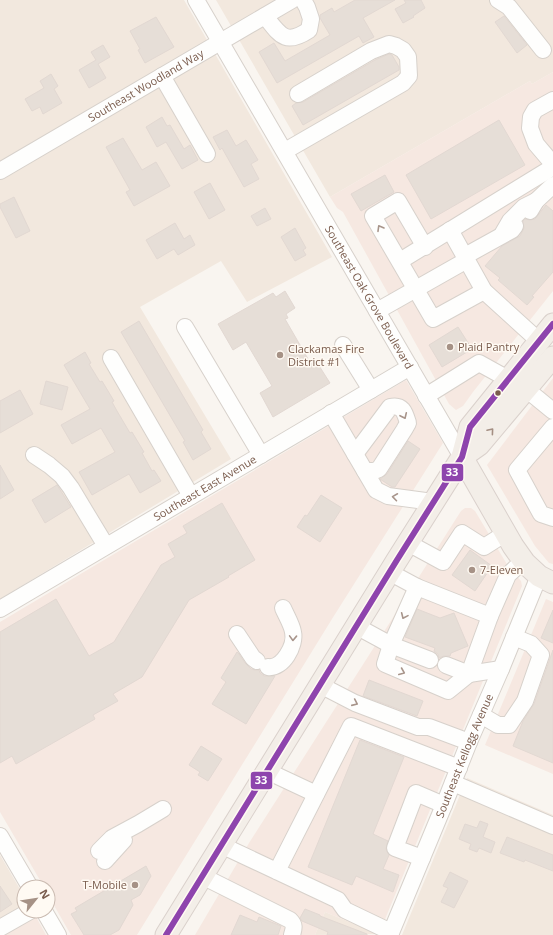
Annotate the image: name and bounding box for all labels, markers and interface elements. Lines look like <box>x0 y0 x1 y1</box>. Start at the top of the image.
street label: Southeast Woodland Way <box>85 45 207 125</box>
street label: Southeast Oak Grove Boulevard <box>322 223 417 372</box>
one-way arrow <box>378 225 385 232</box>
place label: Plaid Pantry <box>458 339 520 354</box>
place label: Clackamas Fire District #1 <box>288 341 365 369</box>
marker: Plaid Pantry <box>445 342 455 352</box>
marker: Clackamas Fire District #1 <box>275 350 285 360</box>
unlabelled marker <box>493 388 503 398</box>
one-way arrow <box>400 412 408 419</box>
one-way arrow <box>486 429 493 436</box>
street label: Southeast East Avenue <box>150 451 259 524</box>
line badge: 33 <box>441 463 464 482</box>
text: 33 <box>446 464 458 479</box>
one-way arrow <box>392 493 398 502</box>
place label: 7-Eleven <box>480 562 523 577</box>
marker: 7-Eleven <box>467 565 477 575</box>
one-way arrow <box>401 612 409 620</box>
one-way arrow <box>289 635 297 641</box>
one-way arrow <box>399 667 406 675</box>
street label: Southeast Kellogg Avenue <box>432 691 496 820</box>
one-way arrow <box>350 698 358 706</box>
line badge: 33 <box>250 771 273 790</box>
text: 33 <box>255 772 267 787</box>
place label: T-Mobile <box>82 877 127 892</box>
north arrow <box>16 879 56 919</box>
marker: T-Mobile <box>130 880 140 890</box>
text: N <box>36 886 54 901</box>

